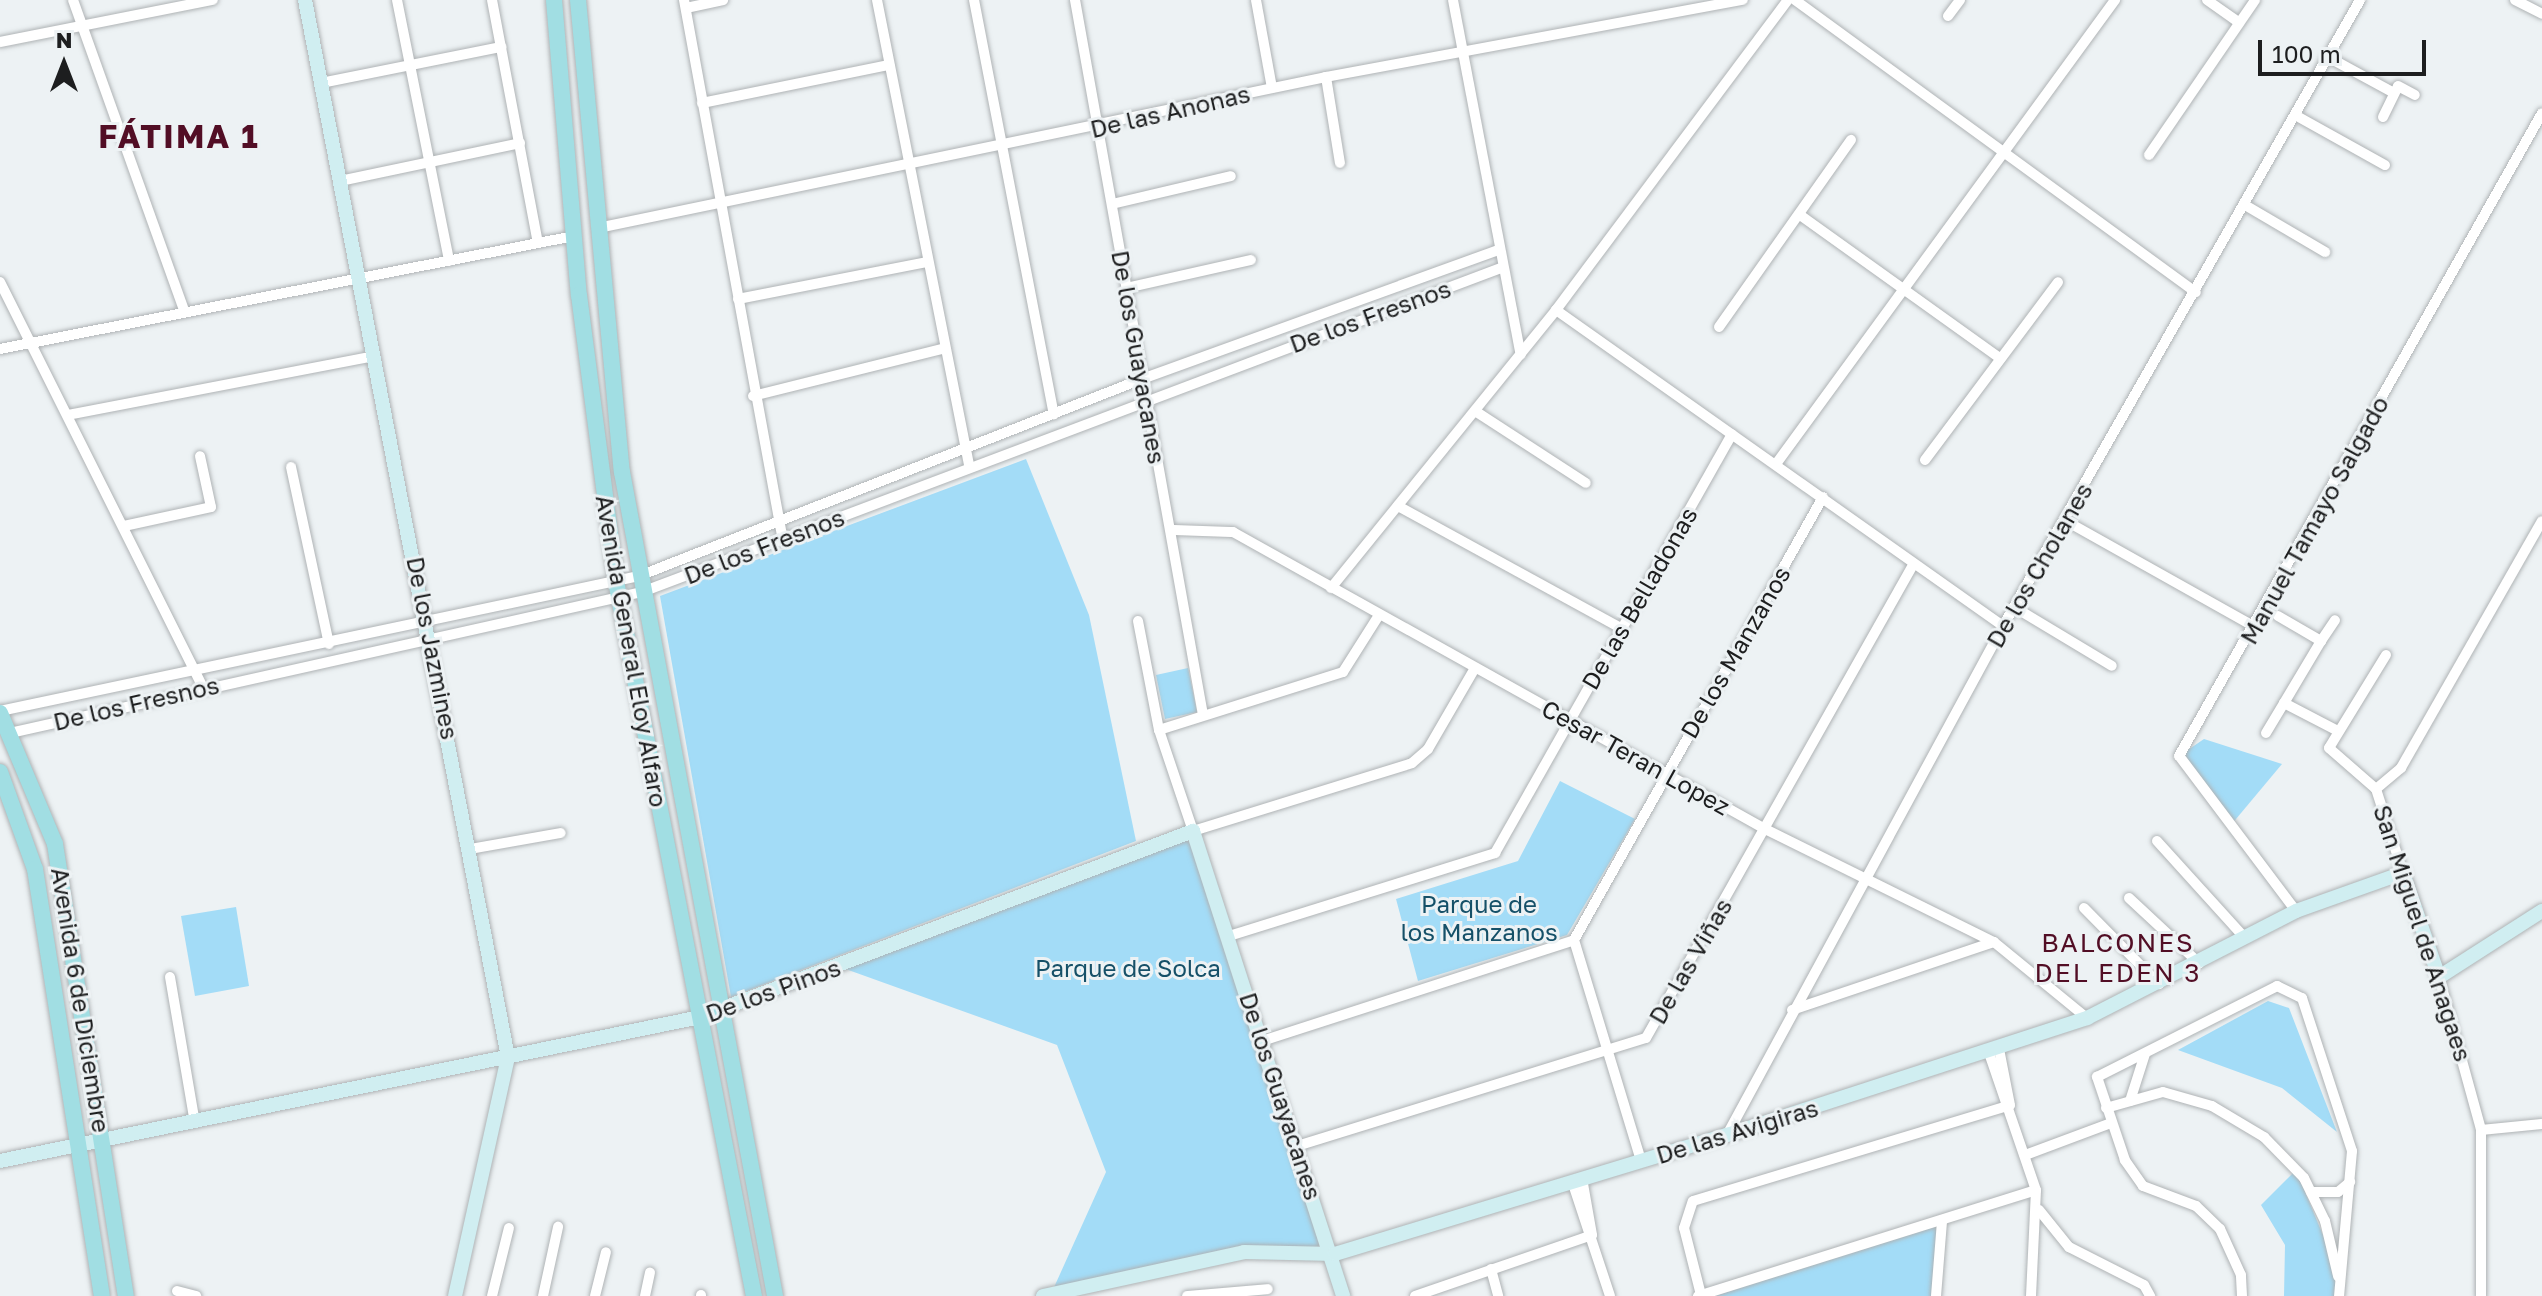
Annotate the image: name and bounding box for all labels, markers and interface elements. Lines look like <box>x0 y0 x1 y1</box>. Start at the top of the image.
north arrow <box>24 24 104 104</box>
scale bar <box>2262 24 2430 74</box>
text: N <box>56 26 72 53</box>
text: 100 m <box>2272 39 2341 68</box>
street label: De las Anonas <box>1087 79 1253 143</box>
district label: FÁTIMA 1 <box>98 117 260 155</box>
street label: De los Guayacanes <box>1106 248 1172 466</box>
street label: De los Fresnos <box>1286 274 1454 358</box>
street label: Manuel Tamayo Salgado <box>2234 391 2394 649</box>
street label: De los Cholanes <box>1980 478 2098 652</box>
street label: Avenida General Eloy Alfaro <box>590 493 674 809</box>
street label: De los Fresnos <box>680 502 848 590</box>
street label: De las Belladonas <box>1575 502 1703 694</box>
street label: De los Jazmines <box>401 554 465 742</box>
street label: De los Manzanos <box>1674 561 1796 743</box>
street label: De los Fresnos <box>50 670 222 736</box>
street label: Cesar Teran Lopez <box>1537 693 1735 821</box>
street label: San Miguel de Anagaes <box>2368 801 2478 1065</box>
street label: Avenida 6 de Diciembre <box>46 865 116 1135</box>
park label: Parque de los Manzanos <box>1400 890 1558 946</box>
street label: De las Viñas <box>1642 893 1738 1029</box>
district label: BALCONES DEL EDEN 3 <box>2035 927 2201 988</box>
street label: De los Pinos <box>702 952 844 1028</box>
park label: Parque de Solca <box>1035 954 1221 982</box>
street label: De los Guayacanes <box>1234 989 1328 1203</box>
street label: De las Avigiras <box>1653 1093 1821 1169</box>

